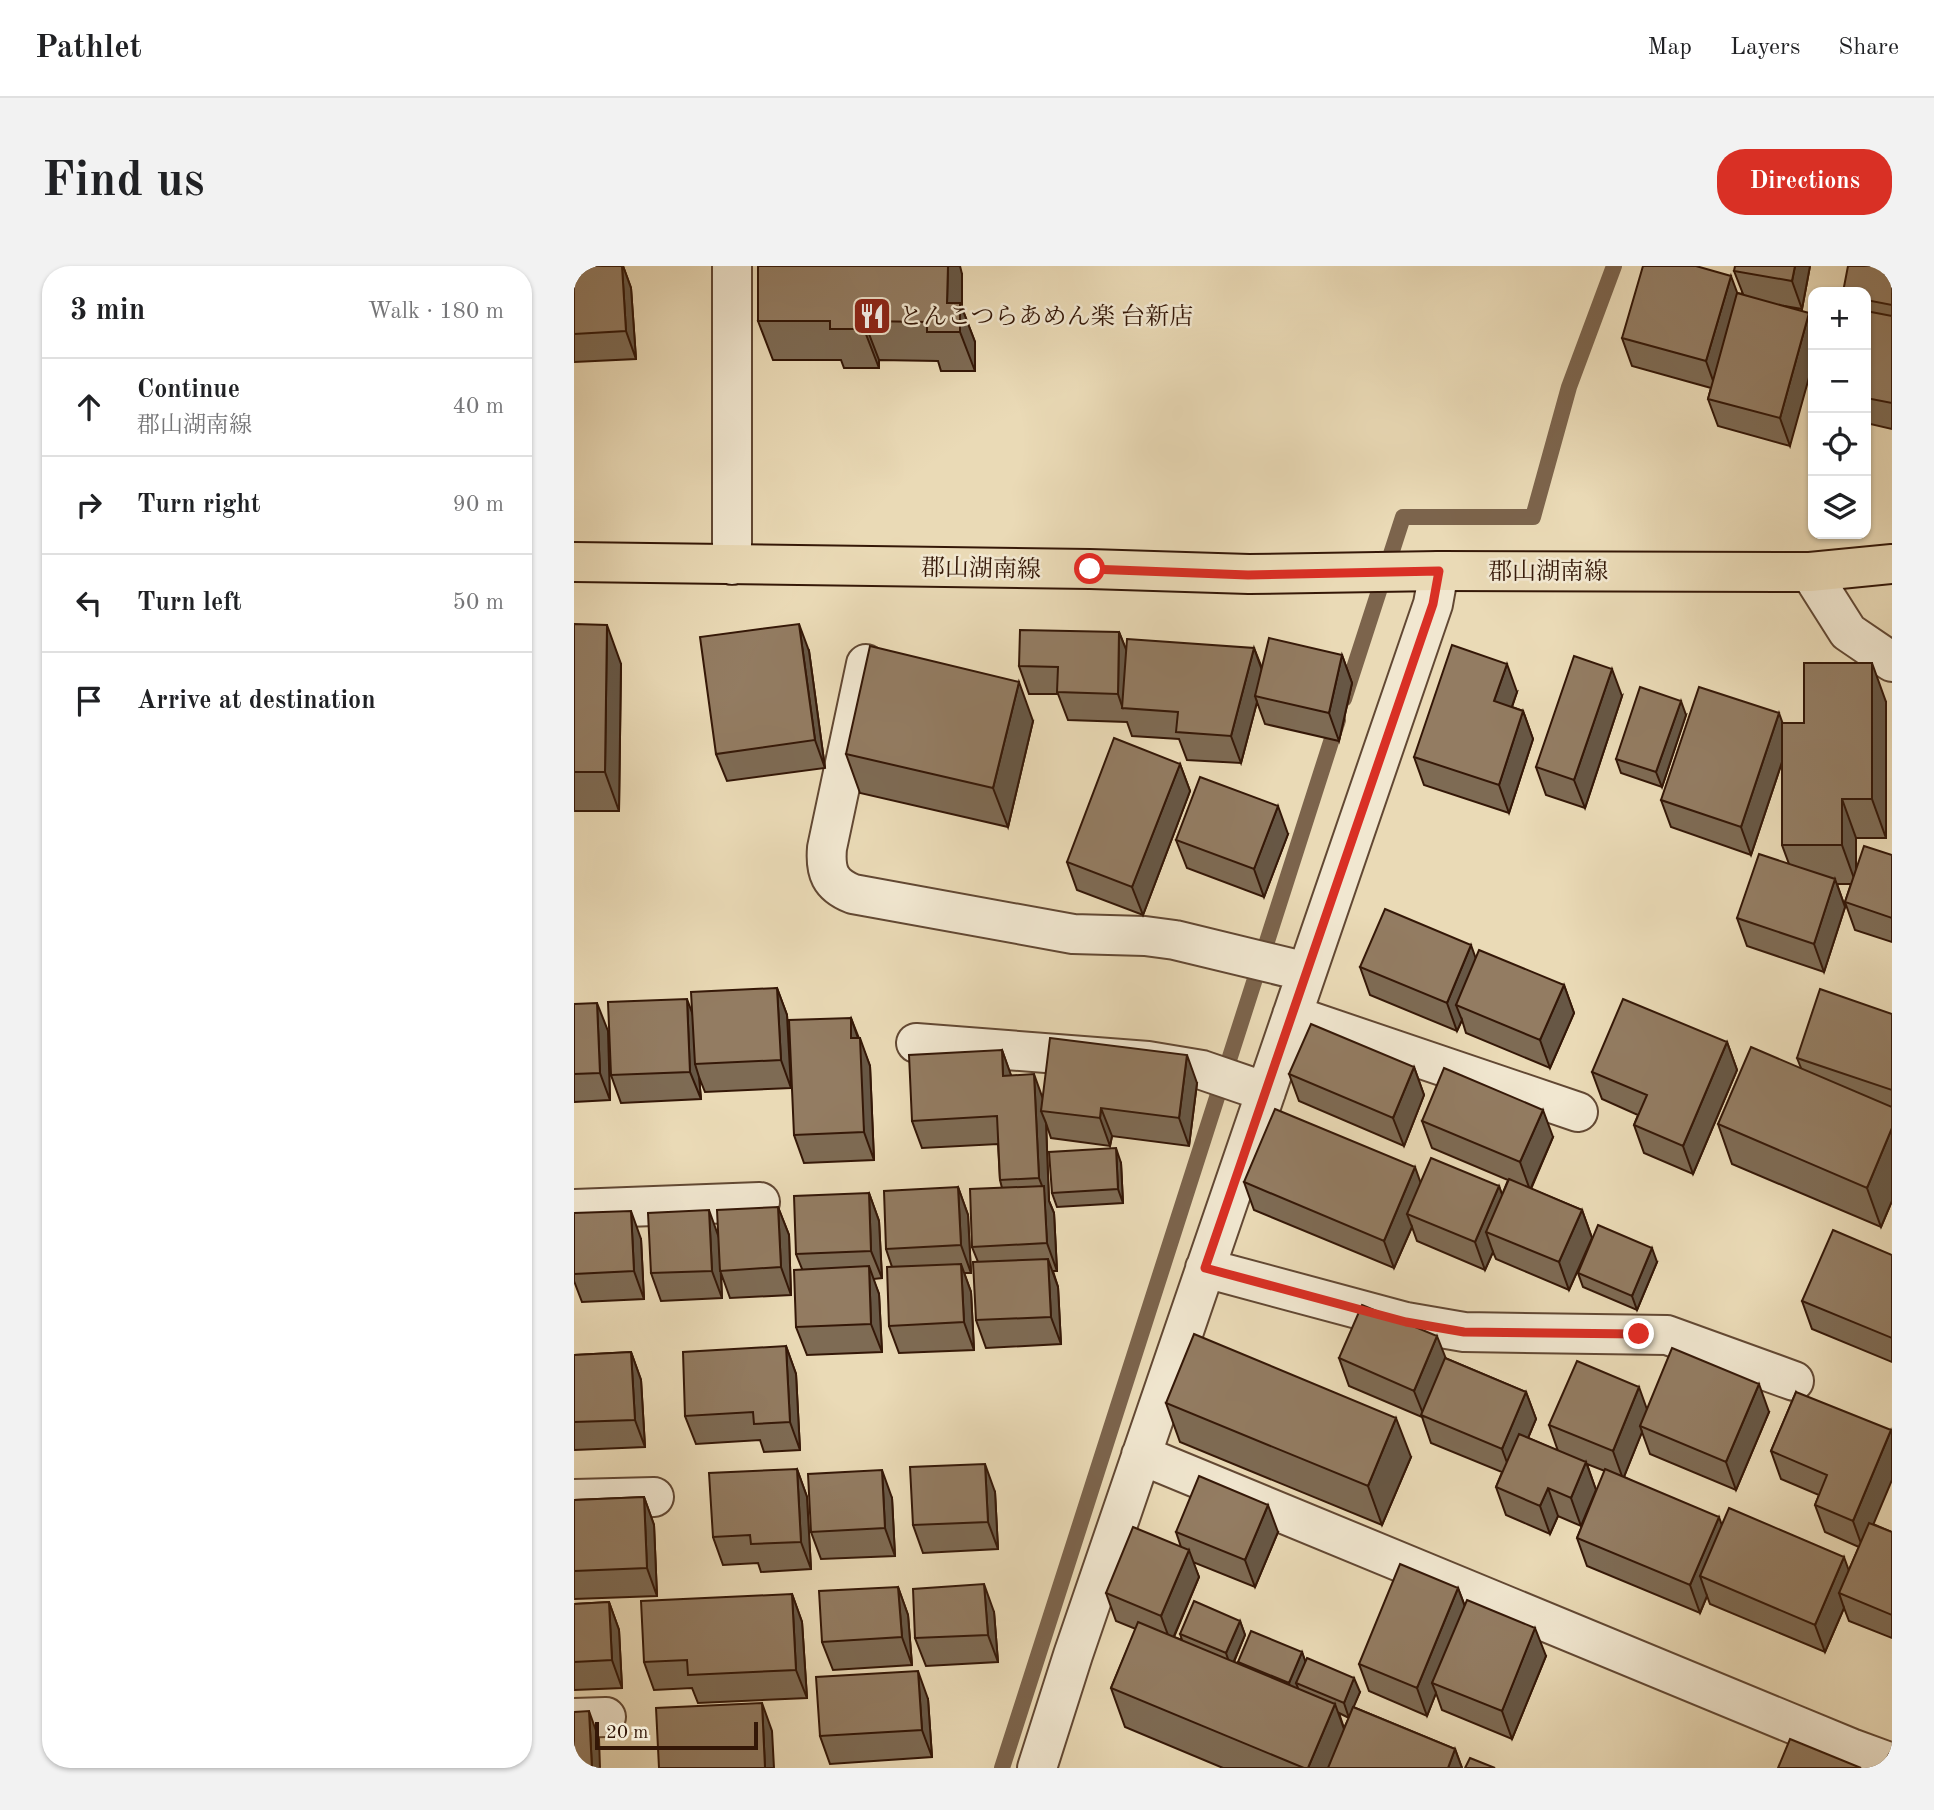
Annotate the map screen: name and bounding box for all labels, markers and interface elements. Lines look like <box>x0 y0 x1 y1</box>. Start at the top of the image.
text: Pathlet <box>35 32 142 65</box>
text: Map <box>1648 36 1692 60</box>
text: Layers <box>1730 36 1800 60</box>
text: Share <box>1838 36 1899 60</box>
button: Directions <box>1717 149 1892 215</box>
text: Find us <box>42 158 205 207</box>
map controls <box>1808 287 1871 539</box>
button: + <box>1808 287 1871 350</box>
restaurant icon: とんこつらあめん楽 台新店 <box>851 295 893 337</box>
text: 3 min <box>70 296 145 326</box>
text: Walk · 180 m <box>368 300 504 323</box>
place label: とんこつらあめん楽 台新店 <box>899 303 1193 330</box>
button: − <box>1808 350 1871 413</box>
text: Continue <box>137 377 240 403</box>
icon: ahead <box>70 388 108 426</box>
text: 40 m <box>453 395 504 418</box>
button: locate <box>1808 413 1871 476</box>
text: 郡山湖南線 <box>137 414 252 437</box>
button: layers <box>1808 476 1871 539</box>
icon: right <box>70 486 108 524</box>
text: Turn right <box>137 492 260 518</box>
text: 90 m <box>453 493 504 516</box>
route start <box>1074 553 1105 584</box>
street label: 郡山湖南線 <box>921 554 1041 583</box>
street label: 郡山湖南線 <box>1488 558 1608 585</box>
icon: left <box>70 584 108 622</box>
text: Turn left <box>137 590 242 616</box>
text: 50 m <box>453 591 504 614</box>
icon: arrive <box>70 682 108 720</box>
text: Arrive at destination <box>137 688 376 714</box>
route end <box>1623 1318 1654 1349</box>
scale bar <box>595 1719 758 1751</box>
text: 20 m <box>606 1724 648 1743</box>

